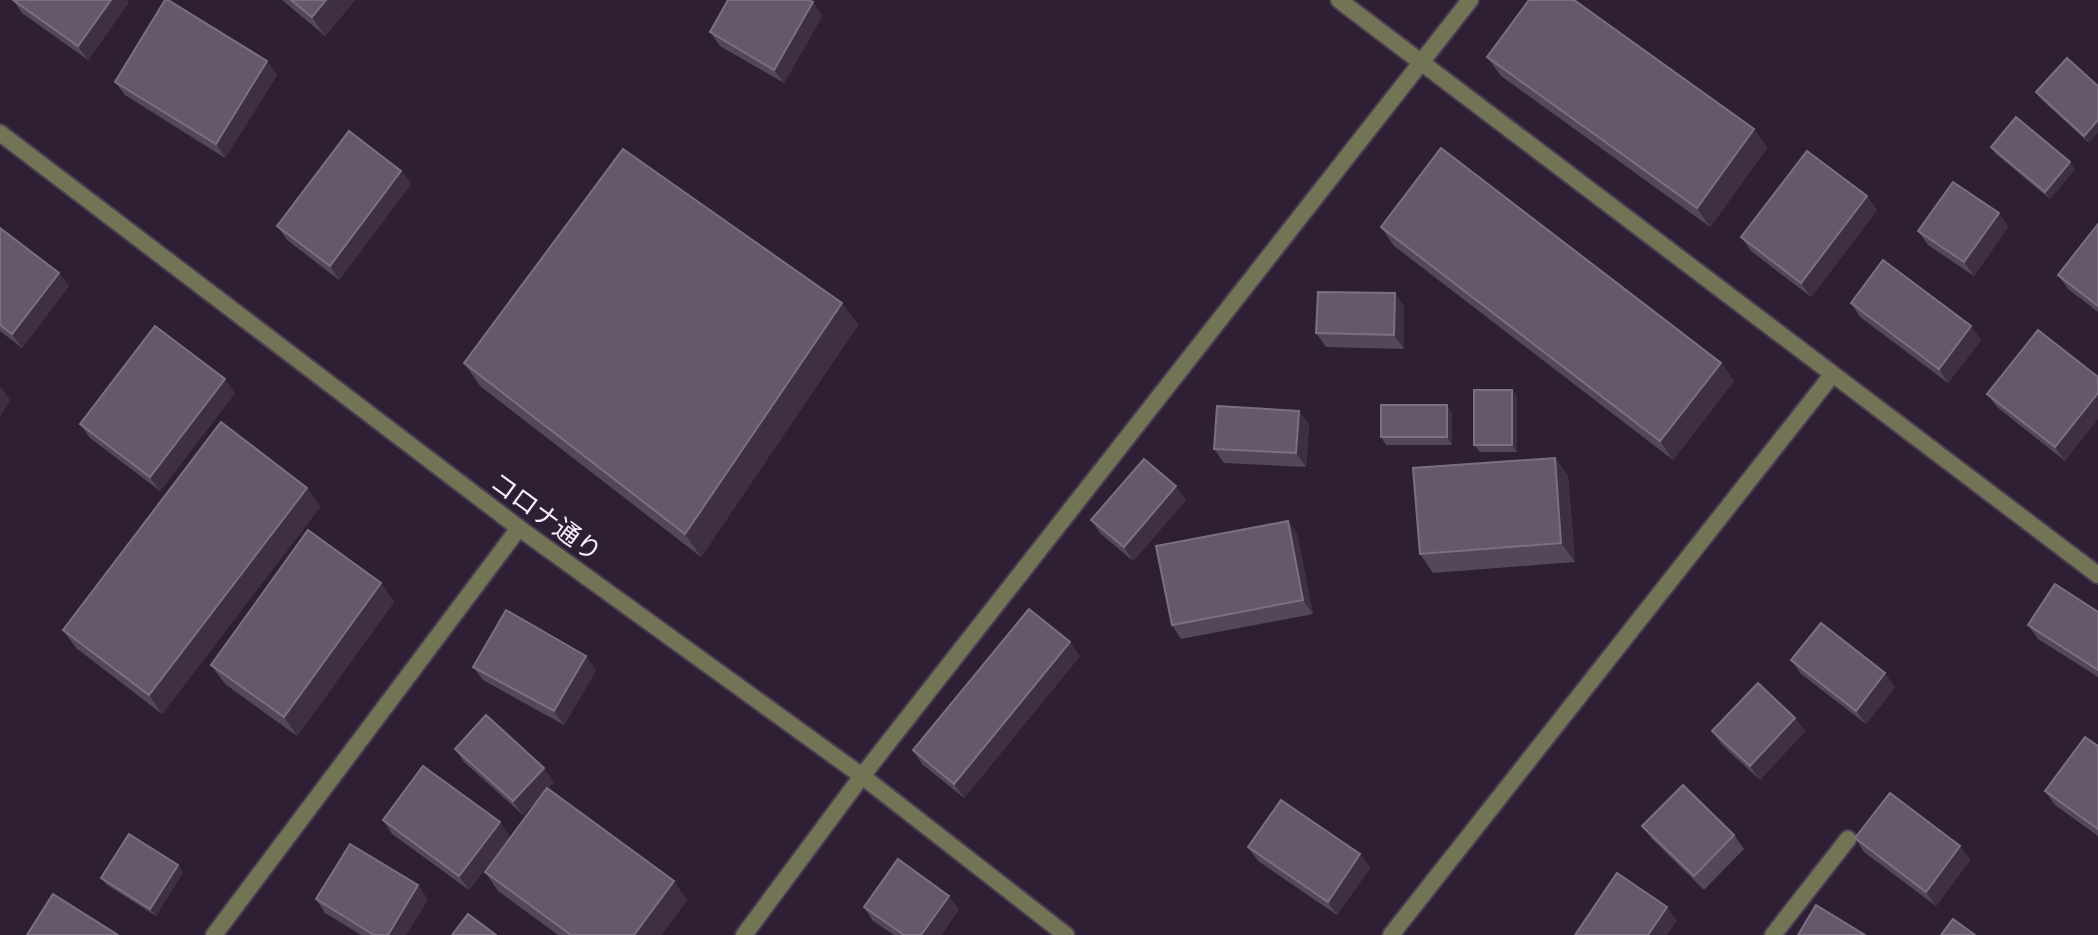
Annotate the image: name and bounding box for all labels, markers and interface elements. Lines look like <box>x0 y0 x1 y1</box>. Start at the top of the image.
street label: コロナ通り <box>484 466 608 568</box>

